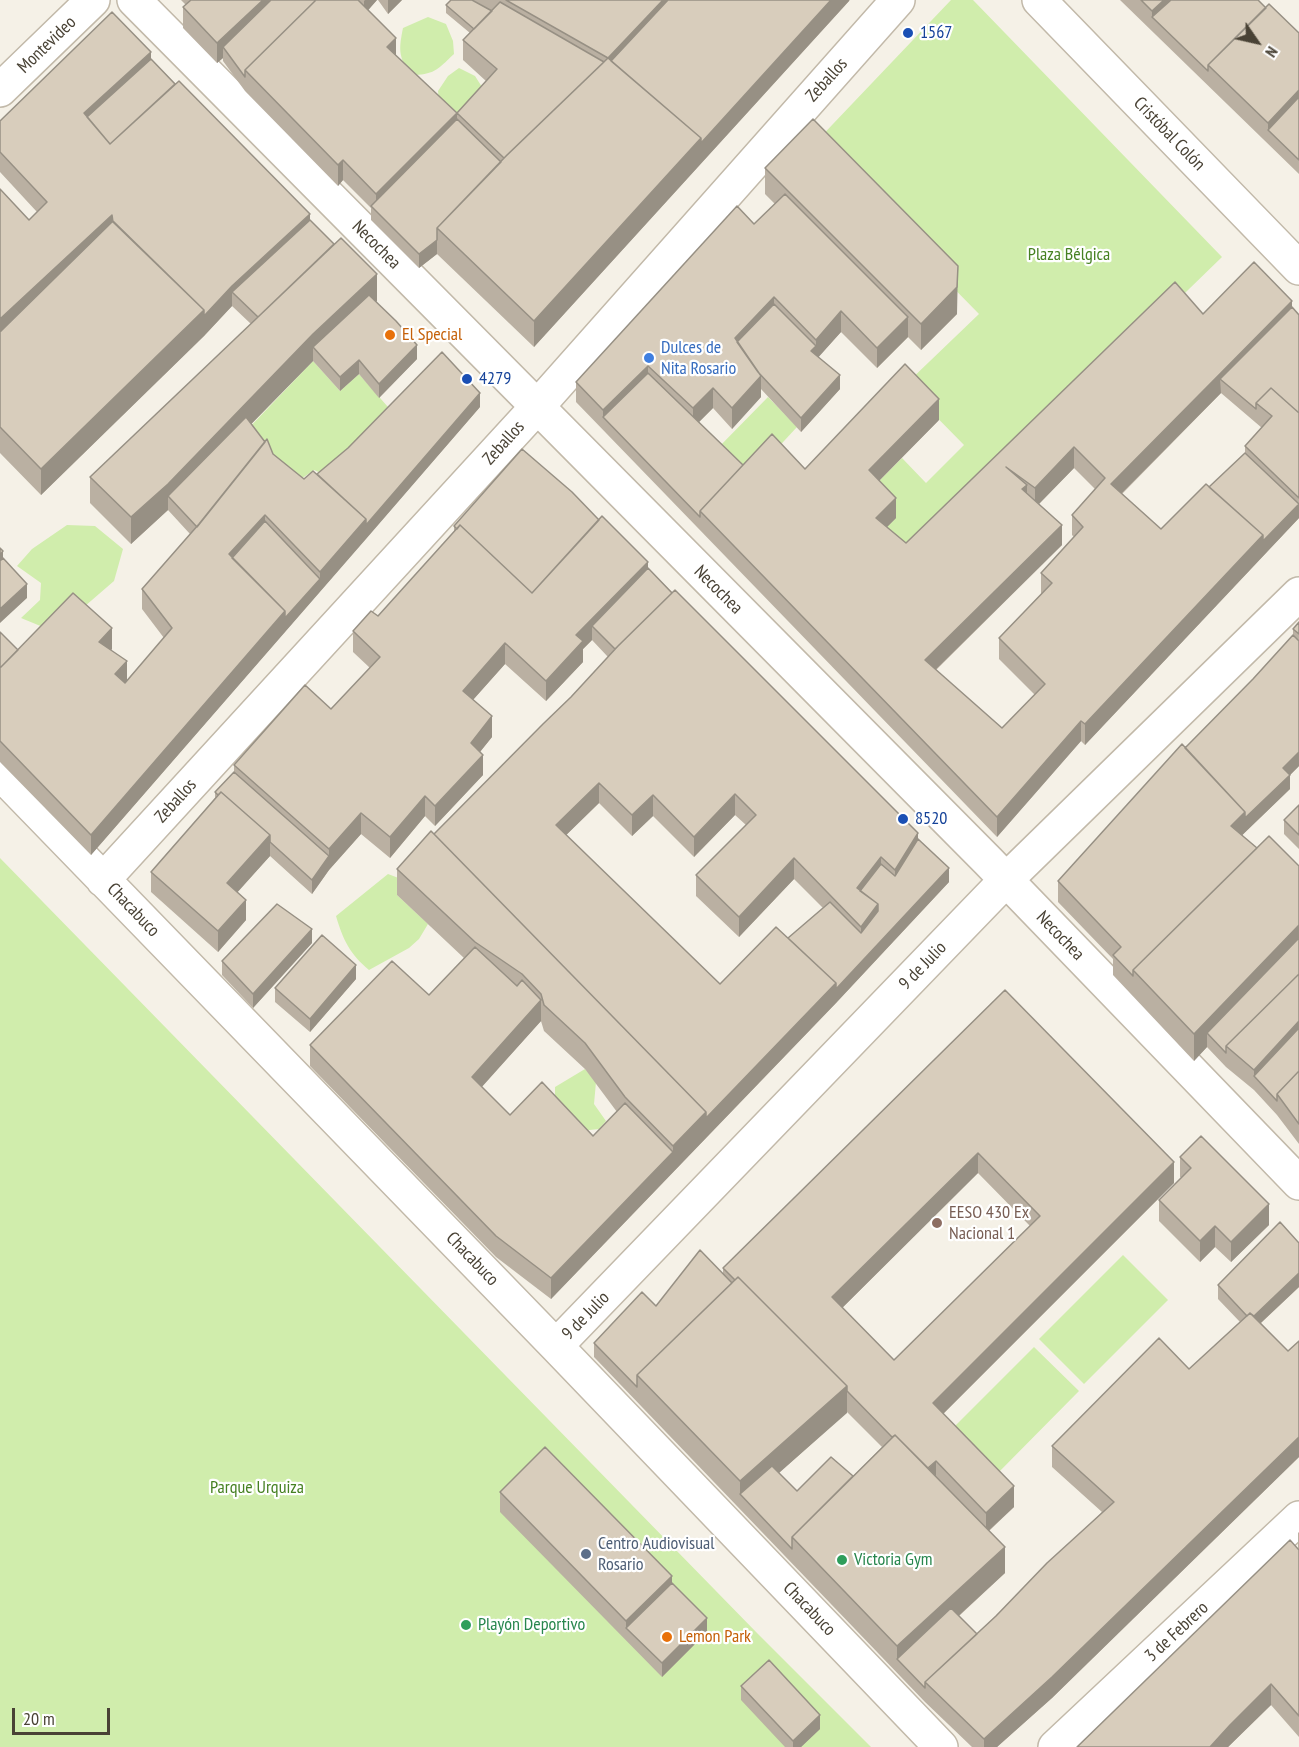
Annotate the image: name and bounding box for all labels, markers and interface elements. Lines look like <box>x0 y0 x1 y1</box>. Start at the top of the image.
street label: Montevideo <box>13 12 81 78</box>
north arrow <box>1227 12 1287 72</box>
place label: 1567 <box>920 22 952 44</box>
marker: 1567 <box>901 26 915 40</box>
text: N <box>1261 43 1283 61</box>
street label: Zeballos <box>802 53 852 107</box>
street label: Cristóbal Colón <box>1129 93 1209 175</box>
street label: Necochea <box>347 216 405 274</box>
park label: Plaza Bélgica <box>1028 244 1110 266</box>
place label: El Special <box>402 324 462 346</box>
marker: El Special <box>383 328 397 342</box>
place label: Dulces de Nita Rosario <box>661 337 736 380</box>
marker: Dulces de Nita Rosario <box>642 351 656 365</box>
place label: 4279 <box>479 368 511 390</box>
marker: 4279 <box>460 372 474 386</box>
street label: Zeballos <box>479 416 529 470</box>
street label: Necochea <box>689 561 747 619</box>
street label: Zeballos <box>151 774 201 828</box>
place label: 8520 <box>915 808 947 830</box>
marker: 8520 <box>896 812 910 826</box>
street label: Chacabuco <box>102 879 164 941</box>
street label: Necochea <box>1031 907 1089 965</box>
street label: 9 de Julio <box>895 937 951 995</box>
place label: EESO 430 Ex Nacional 1 <box>949 1202 1029 1244</box>
marker: EESO 430 Ex Nacional 1 <box>930 1216 944 1230</box>
street label: Chacabuco <box>441 1228 503 1290</box>
street label: 9 de Julio <box>558 1287 614 1345</box>
park label: Parque Urquiza <box>210 1477 304 1499</box>
place label: Centro Audiovisual Rosario <box>598 1533 714 1576</box>
marker: Centro Audiovisual Rosario <box>579 1547 593 1561</box>
place label: Victoria Gym <box>854 1549 932 1571</box>
marker: Victoria Gym <box>835 1553 849 1567</box>
street label: Chacabuco <box>778 1578 840 1640</box>
street label: 3 de Febrero <box>1141 1597 1213 1667</box>
place label: Playón Deportivo <box>478 1614 585 1636</box>
marker: Playón Deportivo <box>459 1618 473 1632</box>
place label: Lemon Park <box>679 1626 751 1648</box>
marker: Lemon Park <box>660 1630 674 1644</box>
scale bar <box>15 1696 112 1734</box>
text: 20 m <box>23 1707 55 1730</box>

